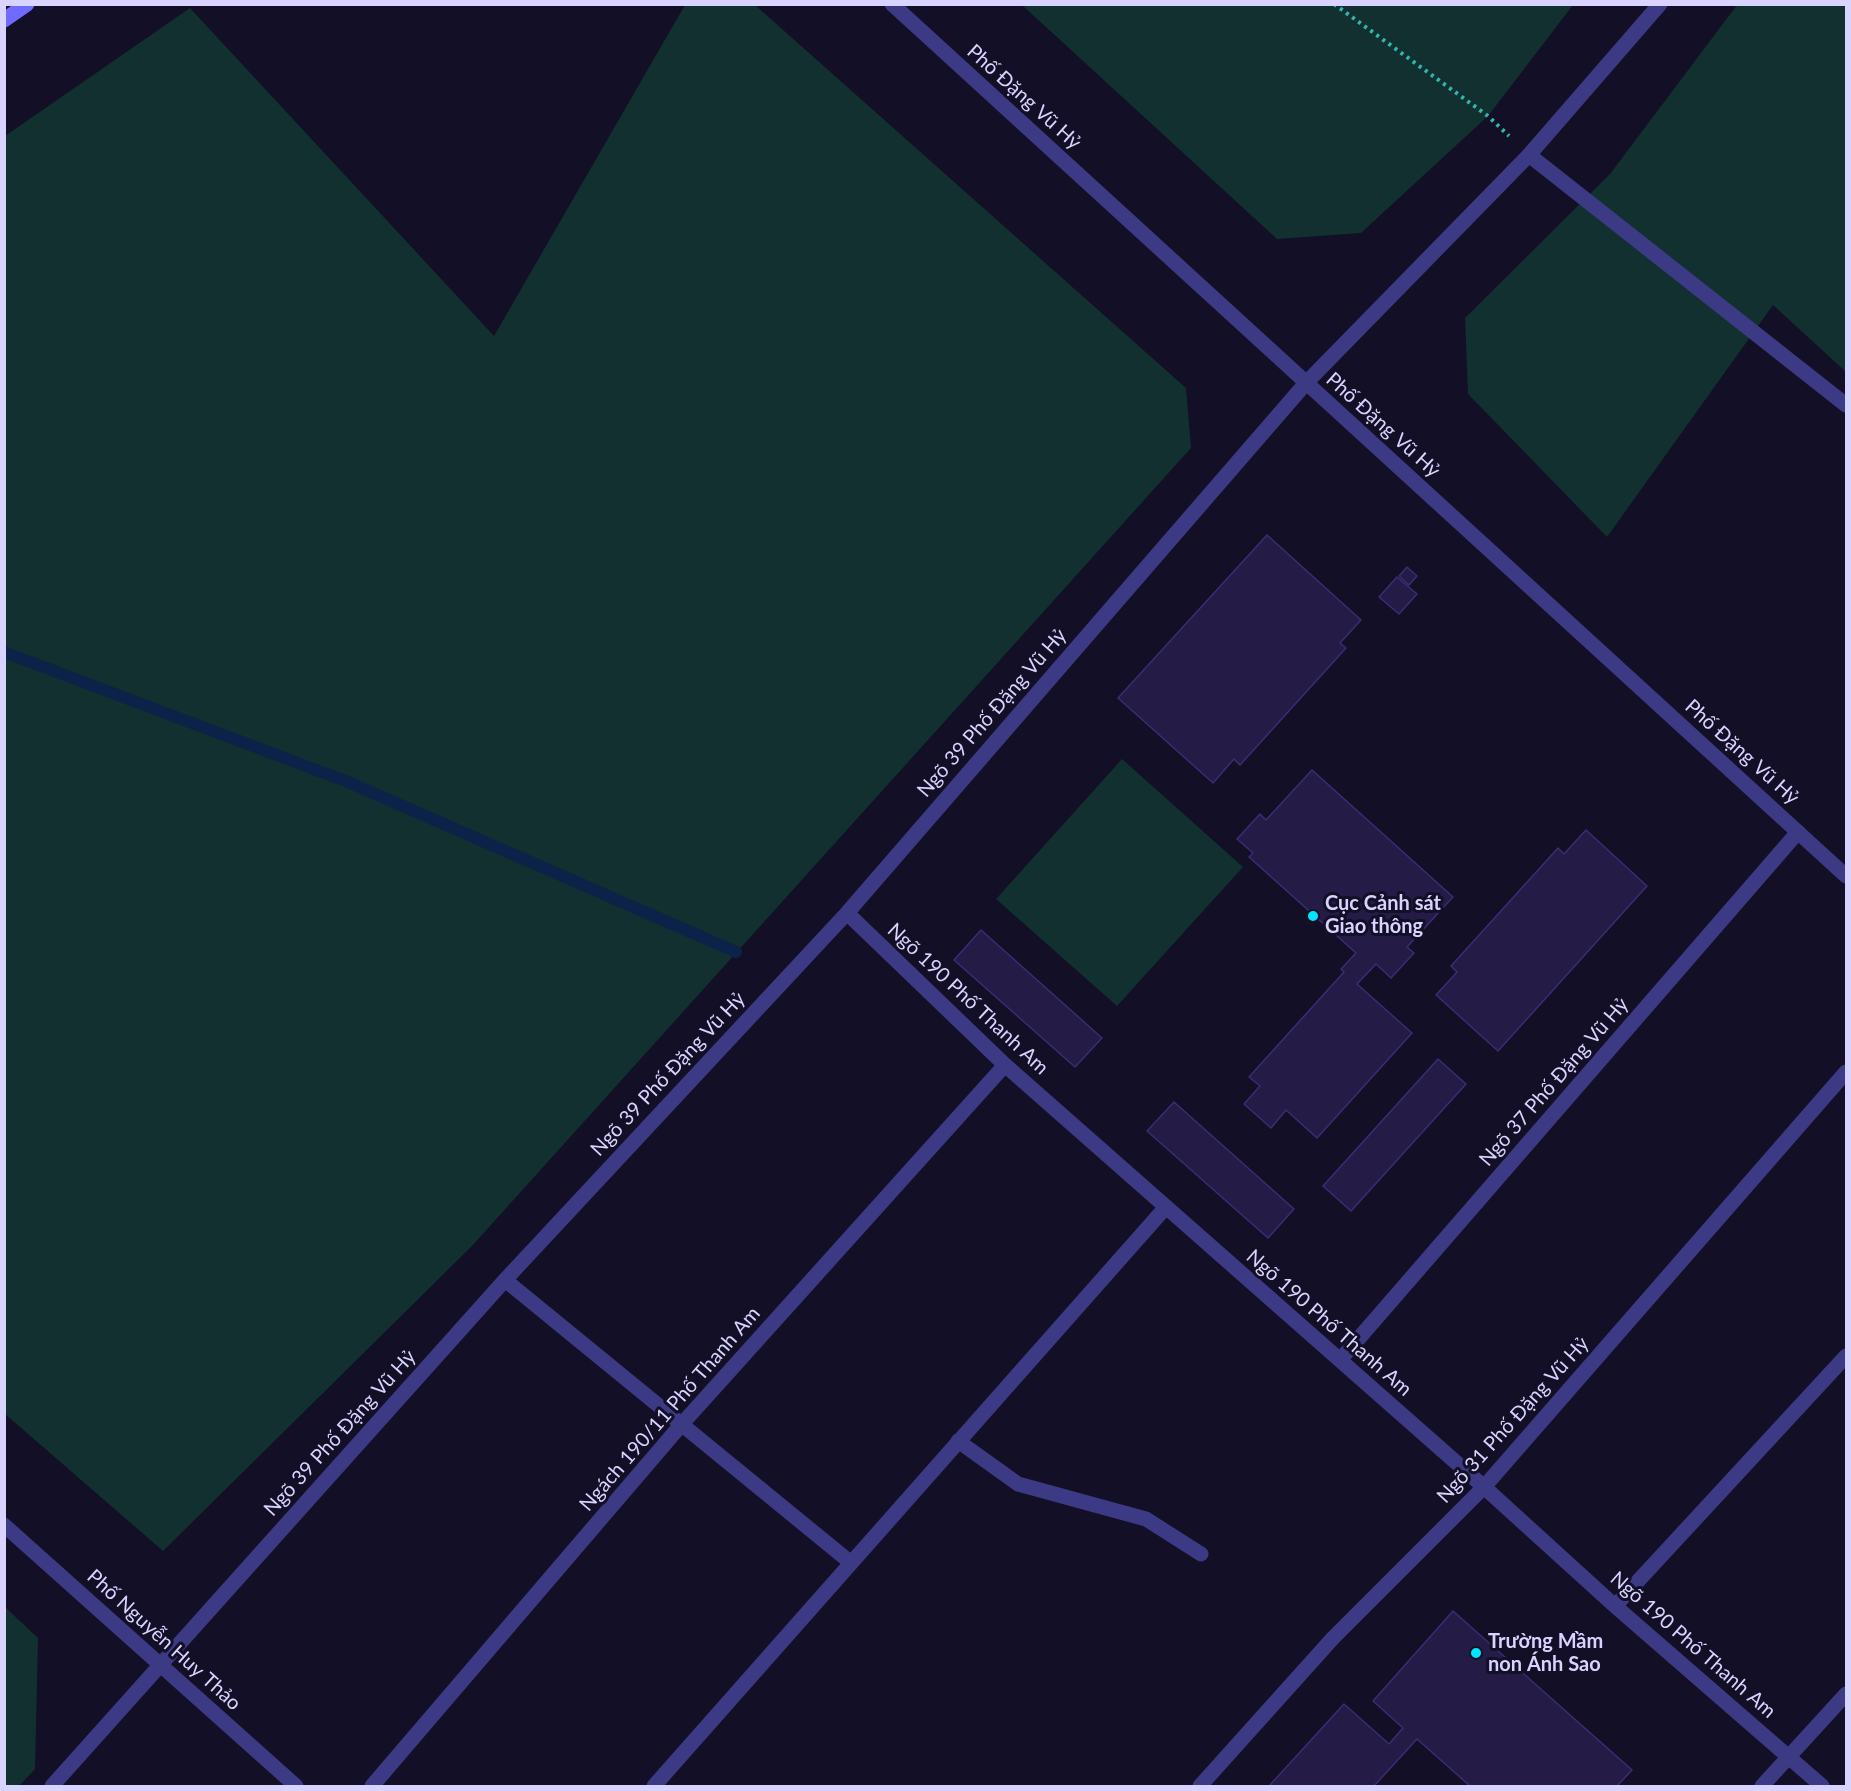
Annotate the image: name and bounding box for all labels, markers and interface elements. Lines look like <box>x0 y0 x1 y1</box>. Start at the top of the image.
street label: Phố Đặng Vũ Hỷ <box>962 39 1086 155</box>
street label: Phố Đặng Vũ Hỷ <box>1321 367 1445 483</box>
street label: Ngõ 39 Phố Đặng Vũ Hỷ <box>912 624 1072 802</box>
street label: Phố Đặng Vũ Hỷ <box>1680 694 1804 810</box>
place label: Cục Cảnh sát Giao thông <box>1325 892 1441 939</box>
marker: Cục Cảnh sát Giao thông <box>1306 909 1320 923</box>
street label: Ngõ 190 Phố Thanh Am <box>883 918 1053 1080</box>
street label: Ngõ 39 Phố Đặng Vũ Hỷ <box>586 987 750 1161</box>
street label: Ngõ 37 Phố Đặng Vũ Hỷ <box>1474 993 1634 1171</box>
street label: Ngõ 190 Phố Thanh Am <box>1241 1245 1417 1401</box>
street label: Ngách 190/11 Phố Thanh Am <box>575 1302 765 1516</box>
street label: Ngõ 31 Phố Đặng Vũ Hỷ <box>1432 1332 1594 1508</box>
street label: Ngõ 39 Phố Đặng Vũ Hỷ <box>259 1345 421 1521</box>
street label: Phố Nguyễn Huy Thảo <box>82 1565 246 1715</box>
street label: Ngõ 190 Phố Thanh Am <box>1605 1567 1781 1723</box>
place label: Trường Mầm non Ánh Sao <box>1488 1630 1603 1677</box>
marker: Trường Mầm non Ánh Sao <box>1469 1646 1483 1660</box>

